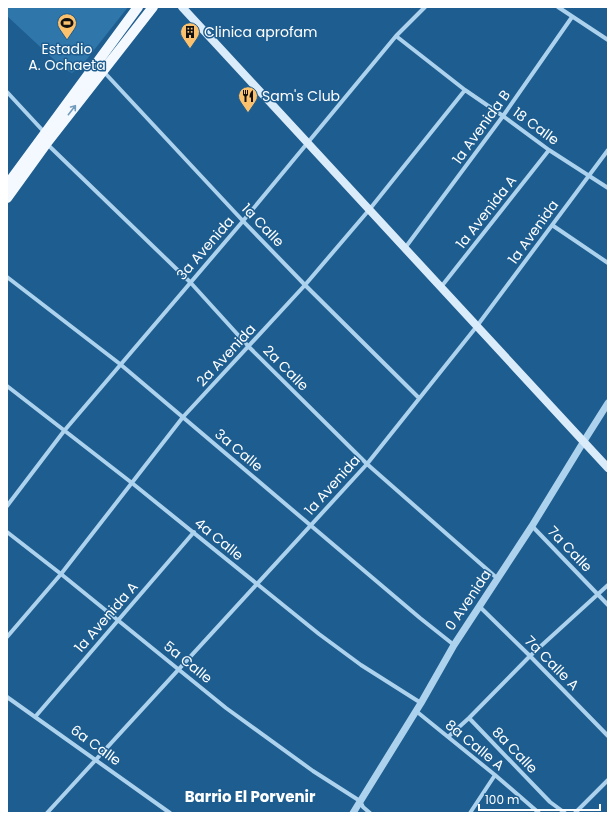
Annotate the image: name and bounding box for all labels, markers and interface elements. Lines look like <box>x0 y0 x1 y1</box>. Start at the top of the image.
sports icon: Estadio A. Ochaeta <box>56 12 78 40</box>
building icon: Clinica aprofam <box>179 21 201 49</box>
place label: Clinica aprofam <box>204 22 317 42</box>
place label: Estadio A. Ochaeta <box>28 39 106 75</box>
restaurant icon: Sam's Club <box>237 85 259 113</box>
place label: Sam's Club <box>262 86 340 106</box>
street label: 1a Avenida B <box>447 86 515 168</box>
street label: 18 Calle <box>509 102 564 150</box>
one-way arrow <box>68 105 77 116</box>
street label: 1a Avenida A <box>451 171 521 253</box>
street label: 1a Avenida <box>503 196 563 268</box>
street label: 1a Calle <box>237 199 289 251</box>
street label: 3a Avenida <box>172 212 238 284</box>
street label: 2a Avenida <box>192 319 260 391</box>
street label: 2a Calle <box>259 341 313 395</box>
street label: 3a Calle <box>211 424 268 476</box>
street label: 1a Avenida <box>299 450 365 520</box>
street label: 4a Calle <box>190 513 248 565</box>
street label: 7a Calle <box>543 522 597 577</box>
street label: 0 Avenida <box>440 565 496 635</box>
street label: 1a Avenida A <box>70 577 142 657</box>
street label: 7a Calle A <box>520 631 584 695</box>
street label: 5a Calle <box>159 636 217 688</box>
street label: 8a Calle A <box>441 715 509 775</box>
street label: 6a Calle <box>67 720 126 770</box>
street label: 8a Calle <box>488 722 543 778</box>
district label: Barrio El Porvenir <box>185 786 316 807</box>
scale bar <box>479 786 600 812</box>
text: 100 m <box>485 791 519 808</box>

